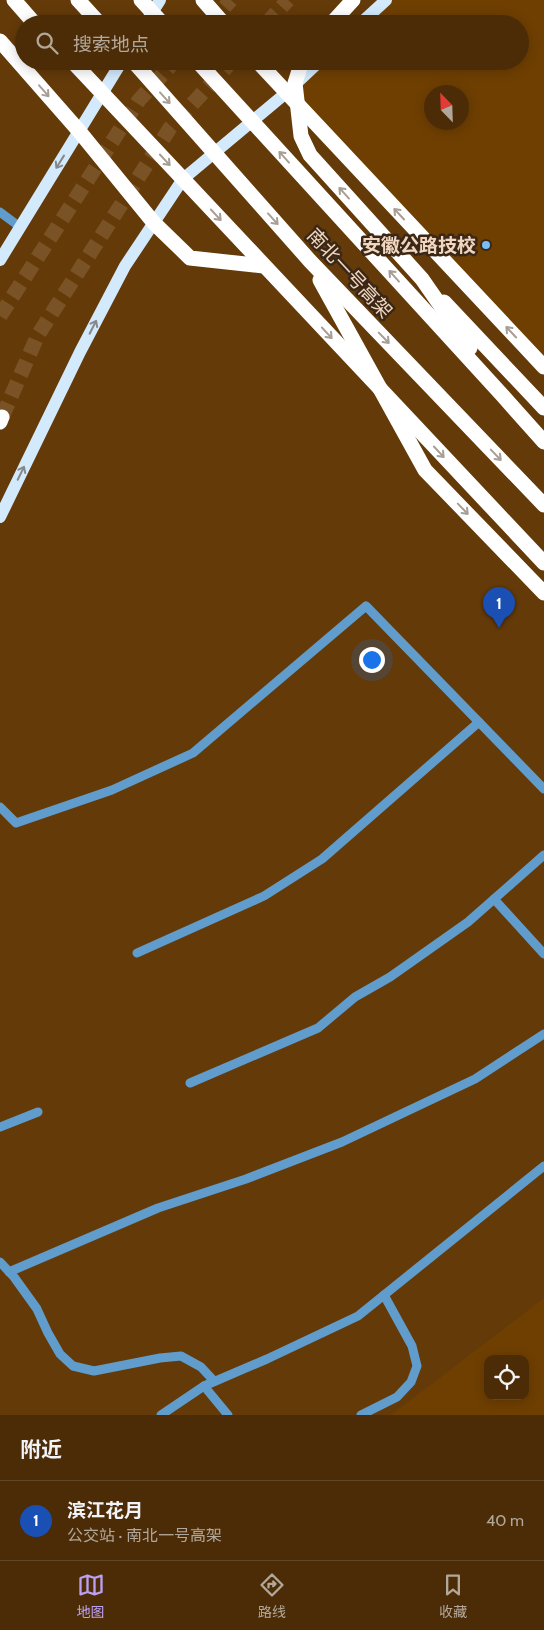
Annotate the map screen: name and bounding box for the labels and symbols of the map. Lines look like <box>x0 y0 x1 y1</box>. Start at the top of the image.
one-way arrow <box>38 84 50 97</box>
north arrow <box>424 85 469 130</box>
one-way arrow <box>159 91 171 104</box>
one-way arrow <box>278 150 290 163</box>
one-way arrow <box>159 154 171 167</box>
one-way arrow <box>55 155 65 169</box>
one-way arrow <box>338 186 350 199</box>
one-way arrow <box>393 207 405 220</box>
one-way arrow <box>210 208 222 221</box>
one-way arrow <box>267 213 279 226</box>
street label: 南北一号高架 <box>302 224 397 323</box>
place label: 安徽公路技校 <box>362 234 476 257</box>
marker: 安徽公路技校 <box>480 239 492 251</box>
one-way arrow <box>388 270 400 283</box>
one-way arrow <box>89 320 98 335</box>
one-way arrow <box>505 326 517 338</box>
one-way arrow <box>321 327 333 340</box>
one-way arrow <box>378 332 390 345</box>
one-way arrow <box>433 445 445 458</box>
one-way arrow <box>490 449 502 462</box>
one-way arrow <box>17 466 27 481</box>
one-way arrow <box>457 503 469 516</box>
pin: 1 <box>483 587 515 628</box>
your location <box>359 647 385 673</box>

